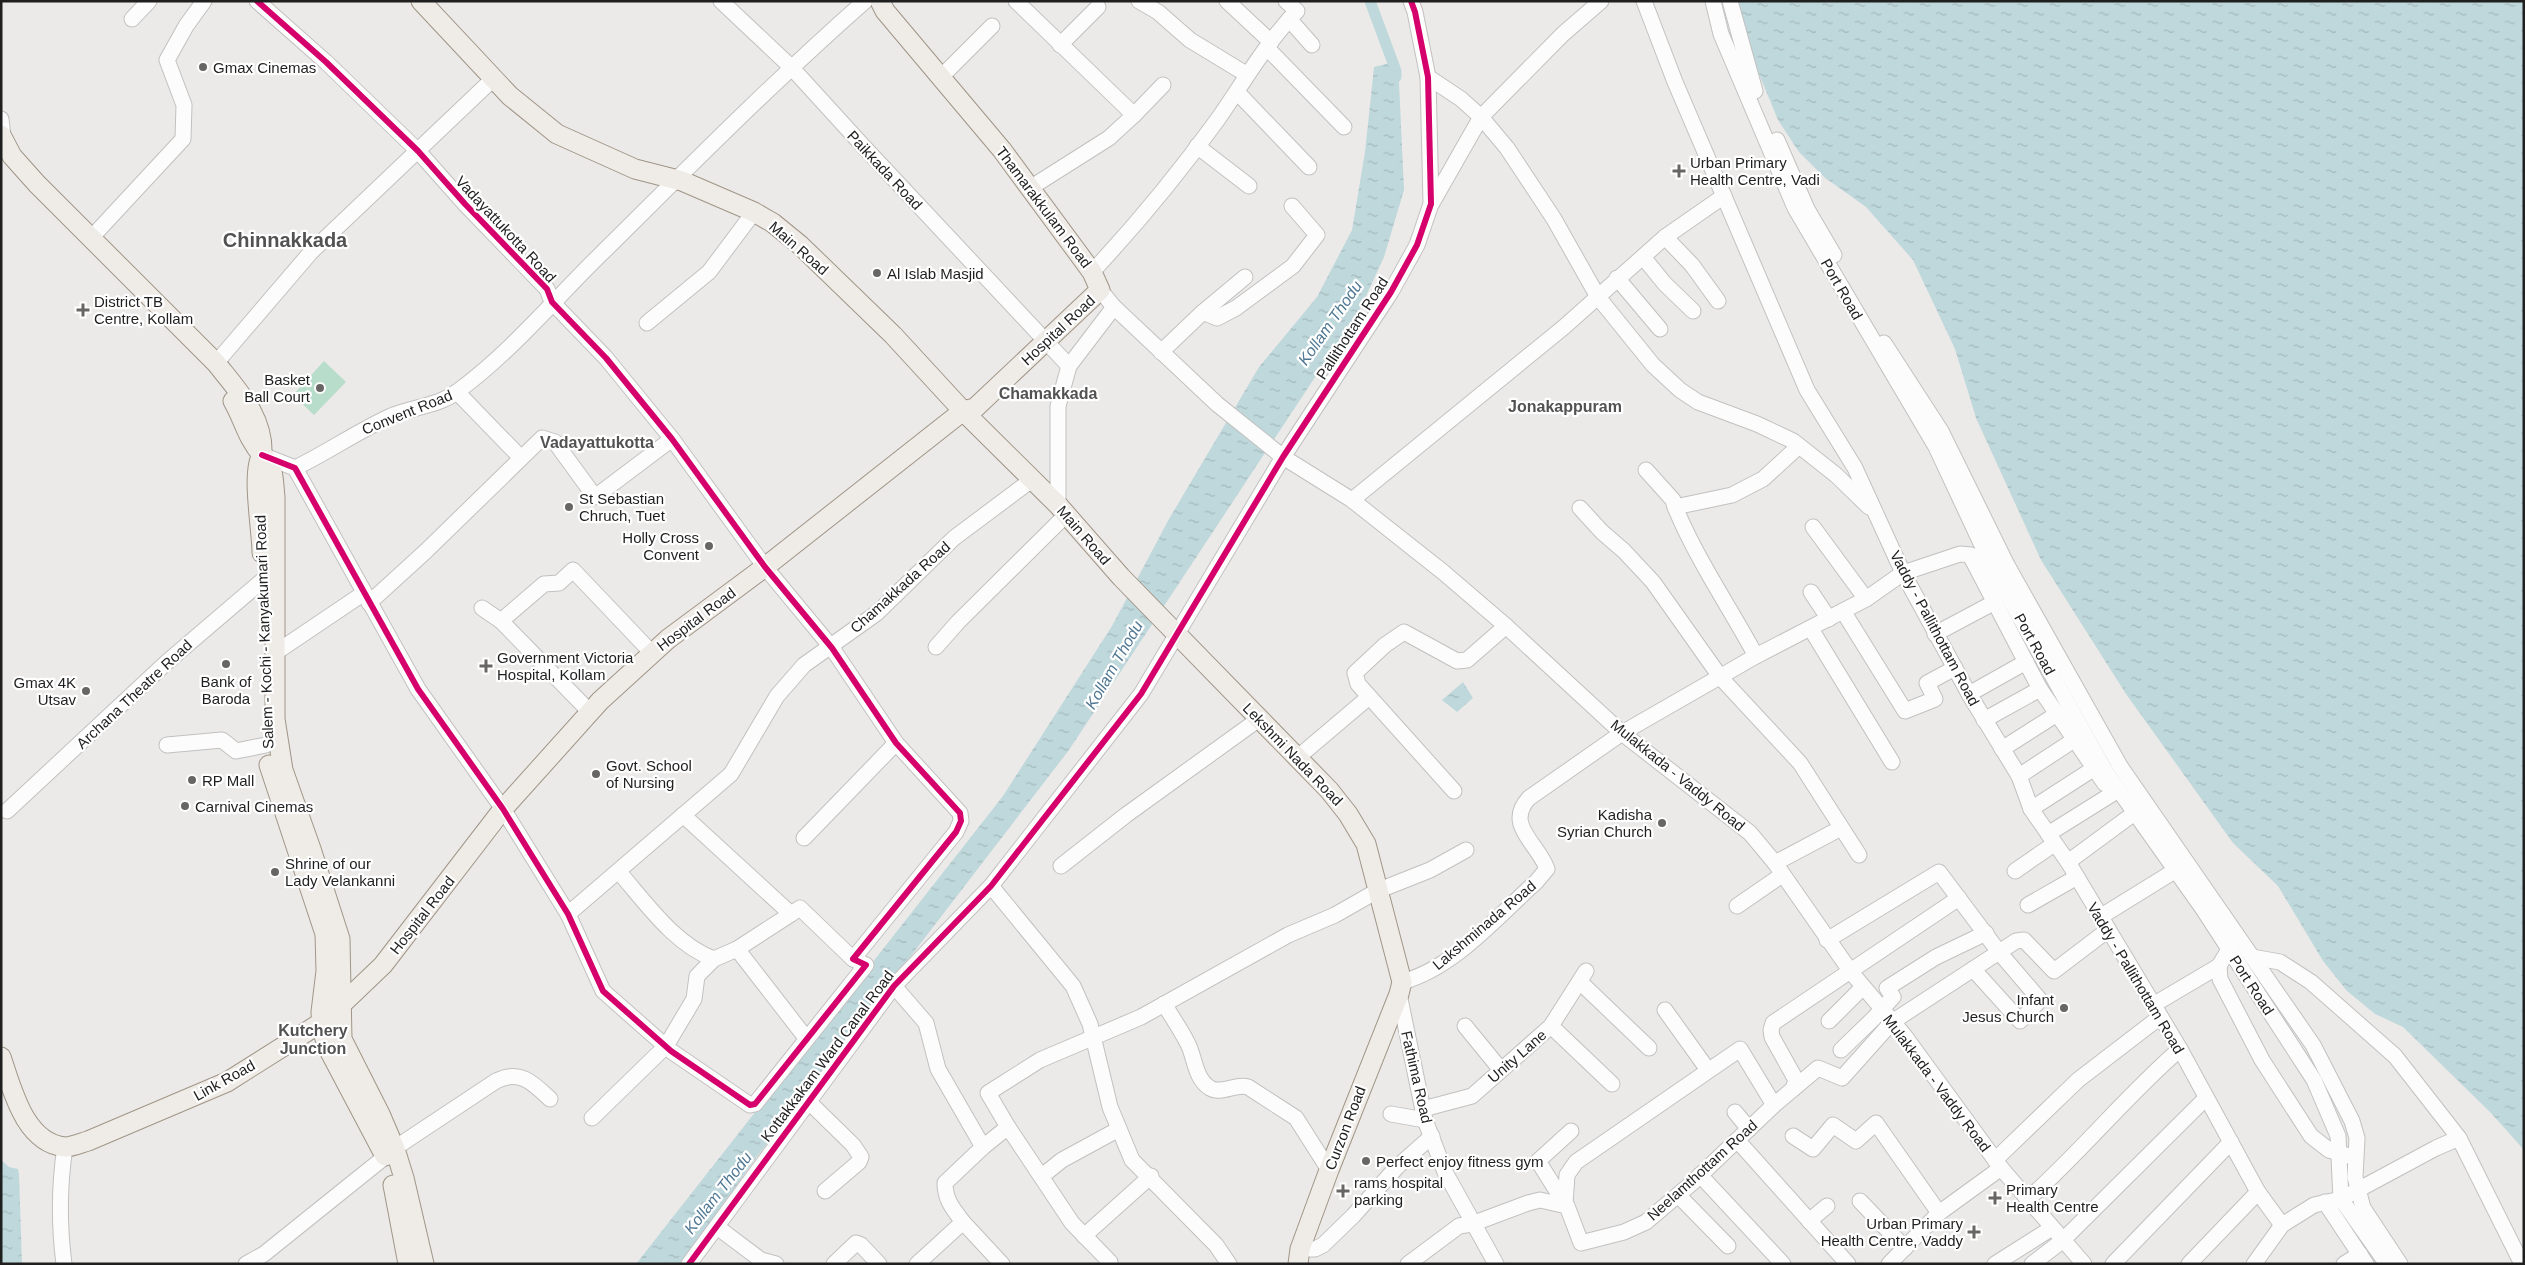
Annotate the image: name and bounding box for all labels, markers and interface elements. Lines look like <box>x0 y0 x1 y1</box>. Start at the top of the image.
place label: Gmax Cinemas <box>213 59 316 76</box>
marker: Gmax Cinemas <box>197 61 209 73</box>
street label: Paikkada Road <box>844 127 926 213</box>
street label: Thamarakkulam Road <box>993 143 1095 271</box>
place label: Urban Primary Health Centre, Vadi <box>1690 154 1820 188</box>
marker: Urban Primary Health Centre, Vadi <box>1672 164 1686 178</box>
street label: Vadayattukotta Road <box>452 172 560 286</box>
street label: Main Road <box>766 218 832 278</box>
district label: Chinnakkada <box>223 229 348 251</box>
street label: Port Road <box>1818 256 1866 322</box>
place label: Al Islab Masjid <box>887 265 984 282</box>
marker: Al Islab Masjid <box>871 267 883 279</box>
street label: Pallithottam Road <box>1313 274 1391 382</box>
water label: Kollam Thodu <box>1295 278 1365 368</box>
street label: Hospital Road <box>1018 292 1098 368</box>
place label: District TB Centre, Kollam <box>94 293 193 327</box>
marker: District TB Centre, Kollam <box>76 303 90 317</box>
place label: Basket Ball Court <box>244 371 311 405</box>
marker: Basket Ball Court <box>314 382 326 394</box>
district label: Chamakkada <box>999 385 1097 402</box>
street label: Convent Road <box>359 386 455 438</box>
district label: Jonakappuram <box>1508 398 1622 415</box>
district label: Vadayattukotta <box>540 434 654 451</box>
place label: St Sebastian Chruch, Tuet <box>579 490 666 524</box>
marker: St Sebastian Chruch, Tuet <box>563 501 575 513</box>
street label: Main Road <box>1054 502 1114 568</box>
street label: Salem - Kochi - Kanyakumari Road <box>251 515 277 749</box>
place label: Holly Cross Convent <box>622 529 700 563</box>
street label: Chamakkada Road <box>847 538 953 636</box>
marker: Holly Cross Convent <box>703 540 715 552</box>
street label: Vaddy - Pallithottam Road <box>1887 548 1983 708</box>
street label: Hospital Road <box>653 584 739 654</box>
street label: Port Road <box>2011 610 2059 678</box>
water label: Kollam Thodu <box>1082 618 1146 712</box>
street label: Archana Theatre Road <box>73 636 195 752</box>
place label: Government Victoria Hospital, Kollam <box>497 649 634 683</box>
marker: Bank of Baroda <box>220 658 232 670</box>
marker: Government Victoria Hospital, Kollam <box>479 659 493 673</box>
place label: Bank of Baroda <box>201 673 252 707</box>
place label: Gmax 4K Utsav <box>13 674 76 708</box>
marker: Gmax 4K Utsav <box>80 685 92 697</box>
street label: Lekshmi Nada Road <box>1240 699 1346 809</box>
street label: Mulakkada - Vaddy Road <box>1608 716 1748 834</box>
place label: Govt. School of Nursing <box>606 757 692 791</box>
marker: Govt. School of Nursing <box>590 768 602 780</box>
place label: RP Mall <box>202 772 254 789</box>
marker: RP Mall <box>186 774 198 786</box>
place label: Carnival Cinemas <box>195 798 313 815</box>
marker: Carnival Cinemas <box>179 800 191 812</box>
place label: Kadisha Syrian Church <box>1557 806 1653 840</box>
marker: Kadisha Syrian Church <box>1656 817 1668 829</box>
place label: Shrine of our Lady Velankanni <box>285 855 395 889</box>
marker: Shrine of our Lady Velankanni <box>269 866 281 878</box>
street label: Hospital Road <box>386 873 458 957</box>
street label: Lakshminada Road <box>1429 877 1539 973</box>
street label: Vaddy - Pallithottam Road <box>2084 899 2188 1057</box>
street label: Port Road <box>2226 952 2278 1018</box>
street label: Kottakkakam Ward Canal Road <box>757 967 897 1145</box>
place label: Infant Jesus Church <box>1962 991 2055 1025</box>
marker: Infant Jesus Church <box>2058 1002 2070 1014</box>
street label: Mulakkada - Vaddy Road <box>1880 1011 1994 1155</box>
district label: Kutchery Junction <box>278 1022 348 1057</box>
street label: Unity Lane <box>1484 1026 1550 1086</box>
street label: Fathima Road <box>1398 1029 1436 1125</box>
street label: Link Road <box>190 1056 258 1104</box>
street label: Curzon Road <box>1321 1084 1369 1172</box>
street label: Neelamthottam Road <box>1644 1116 1760 1224</box>
water label: Kollam Thodu <box>681 1149 755 1237</box>
place label: Perfect enjoy fitness gym <box>1376 1153 1544 1170</box>
marker: Perfect enjoy fitness gym <box>1360 1155 1372 1167</box>
place label: rams hospital parking <box>1354 1174 1443 1208</box>
place label: Primary Health Centre <box>2006 1181 2099 1215</box>
marker: rams hospital parking <box>1336 1184 1350 1198</box>
marker: Primary Health Centre <box>1988 1191 2002 1205</box>
place label: Urban Primary Health Centre, Vaddy <box>1821 1215 1963 1249</box>
marker: Urban Primary Health Centre, Vaddy <box>1967 1225 1981 1239</box>

